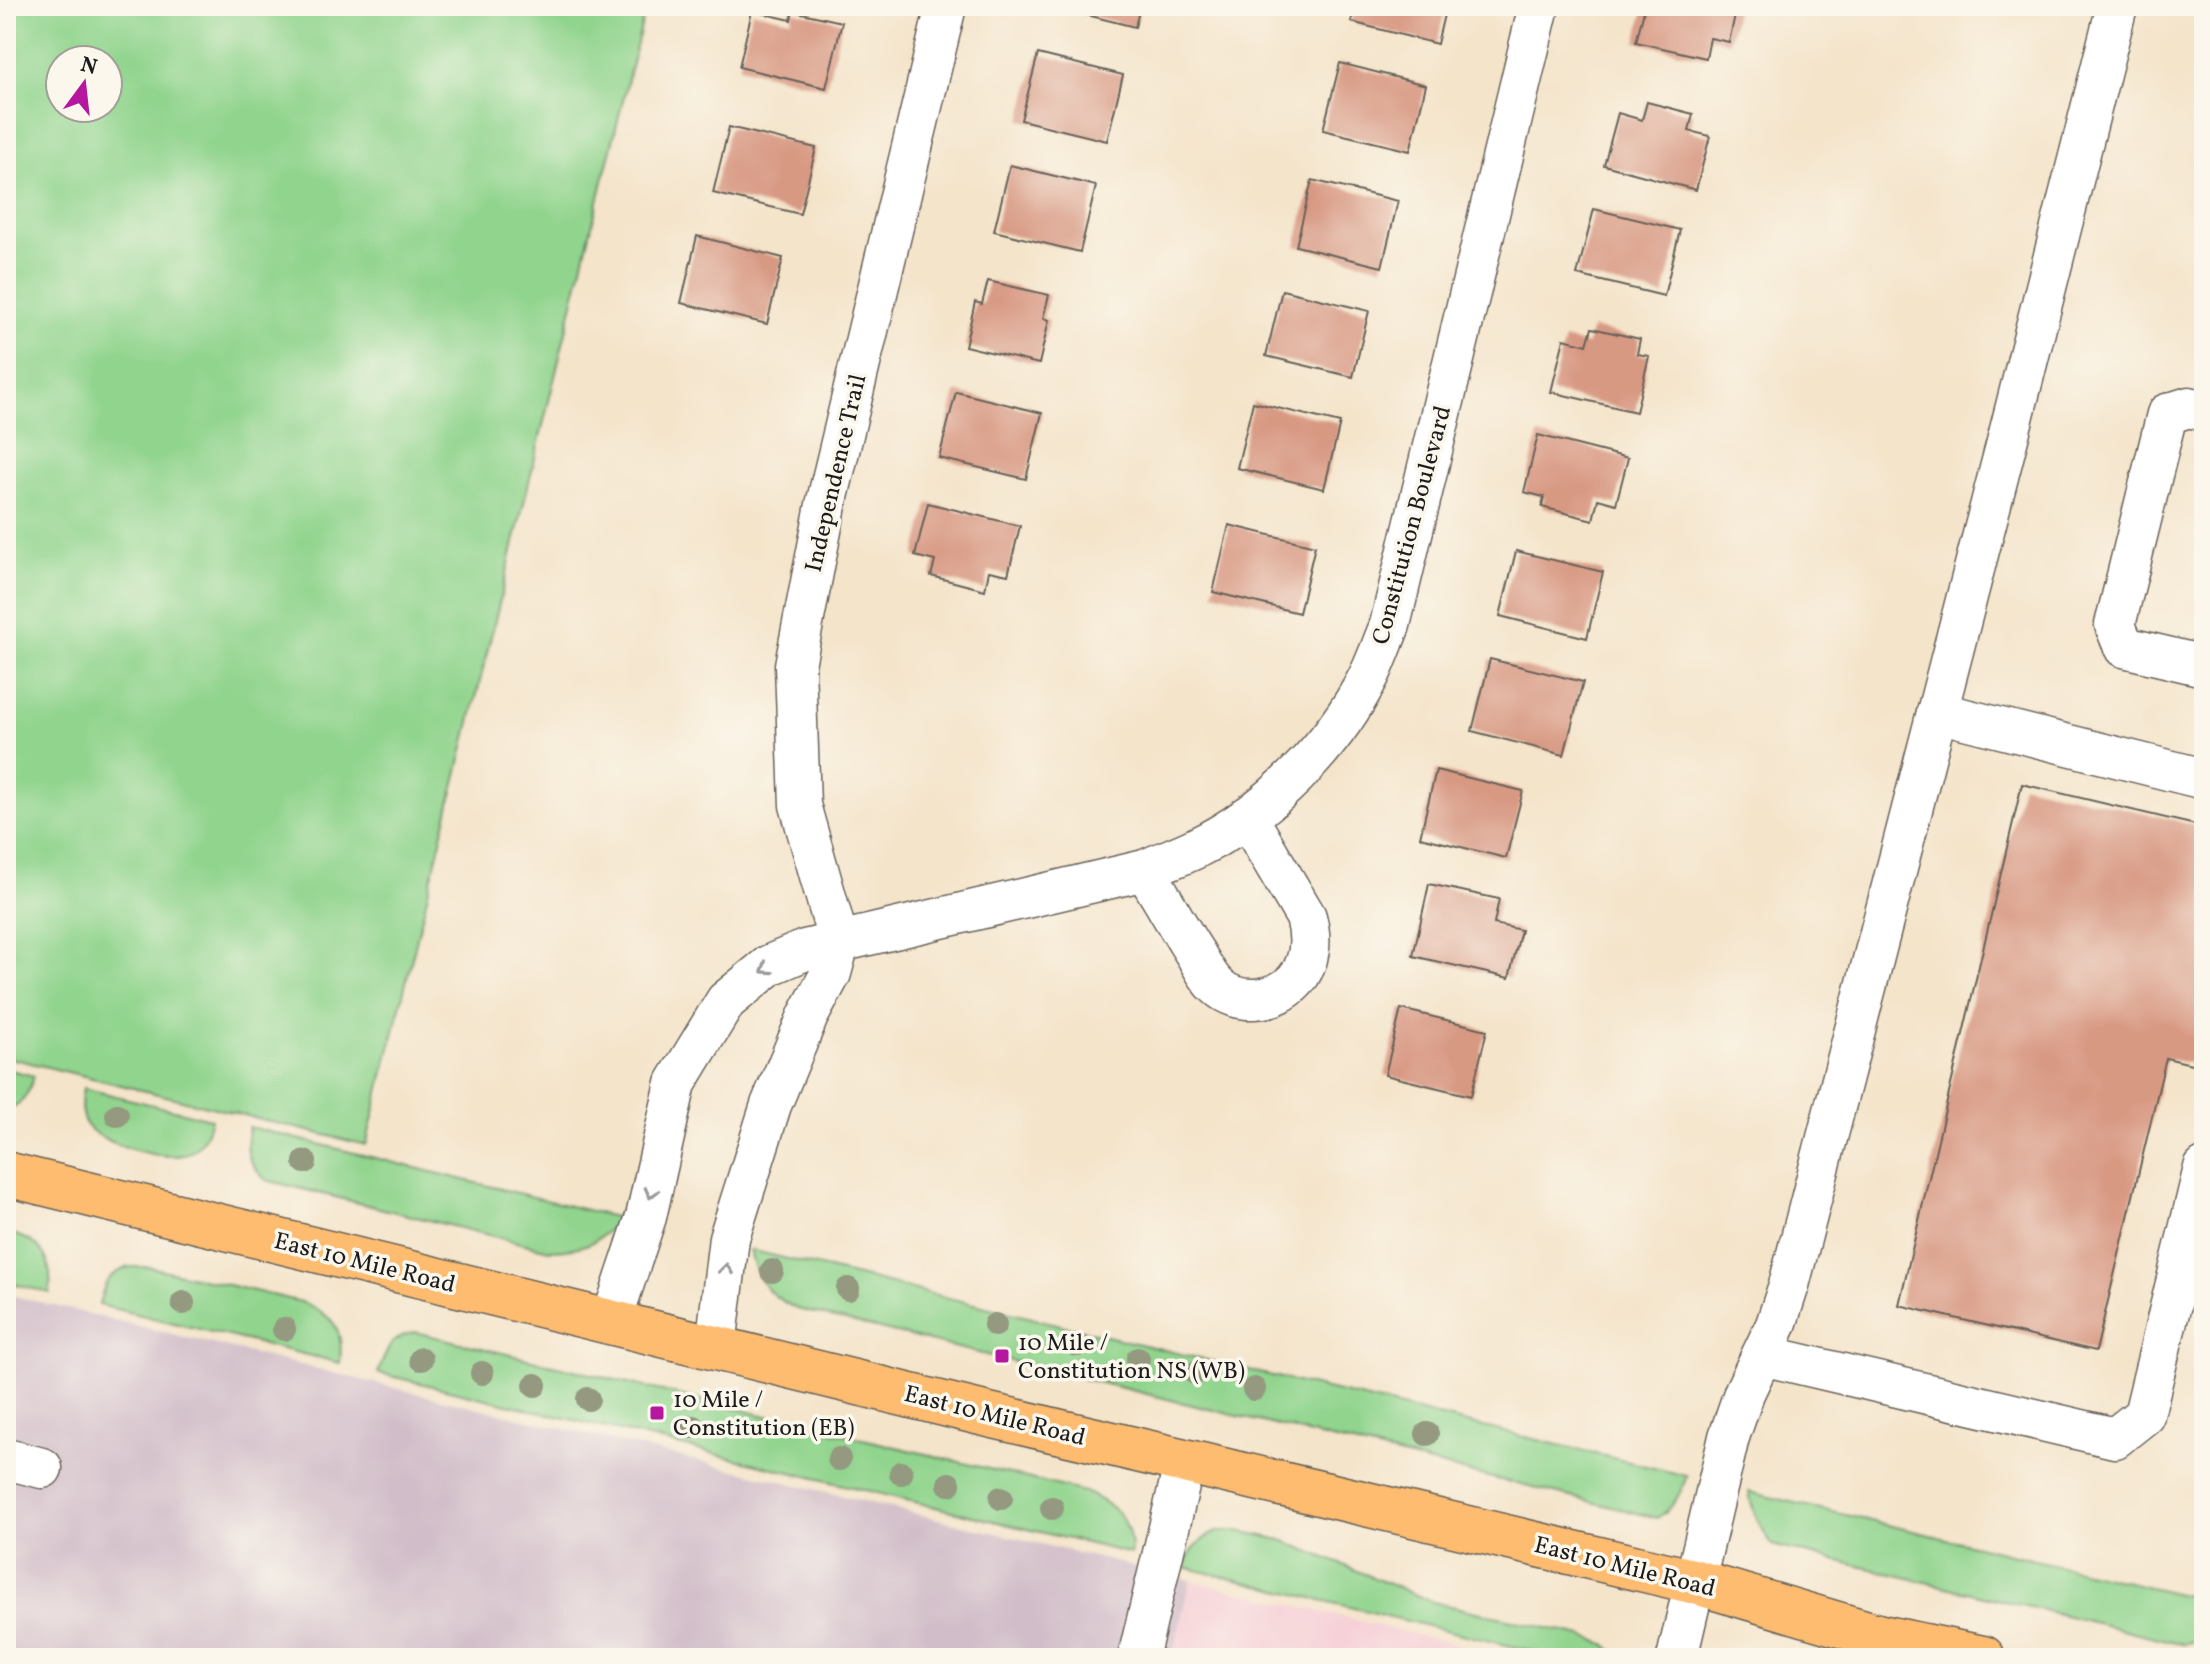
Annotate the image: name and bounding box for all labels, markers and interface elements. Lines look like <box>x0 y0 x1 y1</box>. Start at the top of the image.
north arrow <box>44 44 124 124</box>
text: N <box>77 50 100 84</box>
street label: Independence Trail <box>798 371 876 576</box>
street label: Constitution Boulevard <box>1365 402 1461 649</box>
one-way arrow <box>761 960 775 975</box>
one-way arrow <box>643 1185 660 1199</box>
street label: East 10 Mile Road <box>270 1225 459 1303</box>
one-way arrow <box>717 1262 734 1275</box>
place label: 10 Mile / Constitution NS (WB) <box>1018 1327 1245 1389</box>
marker: 10 Mile / Constitution NS (WB) <box>993 1347 1011 1365</box>
street label: East 10 Mile Road <box>900 1378 1089 1456</box>
place label: 10 Mile / Constitution (EB) <box>673 1384 855 1446</box>
marker: 10 Mile / Constitution (EB) <box>648 1404 666 1422</box>
street label: East 10 Mile Road <box>1530 1529 1719 1607</box>

